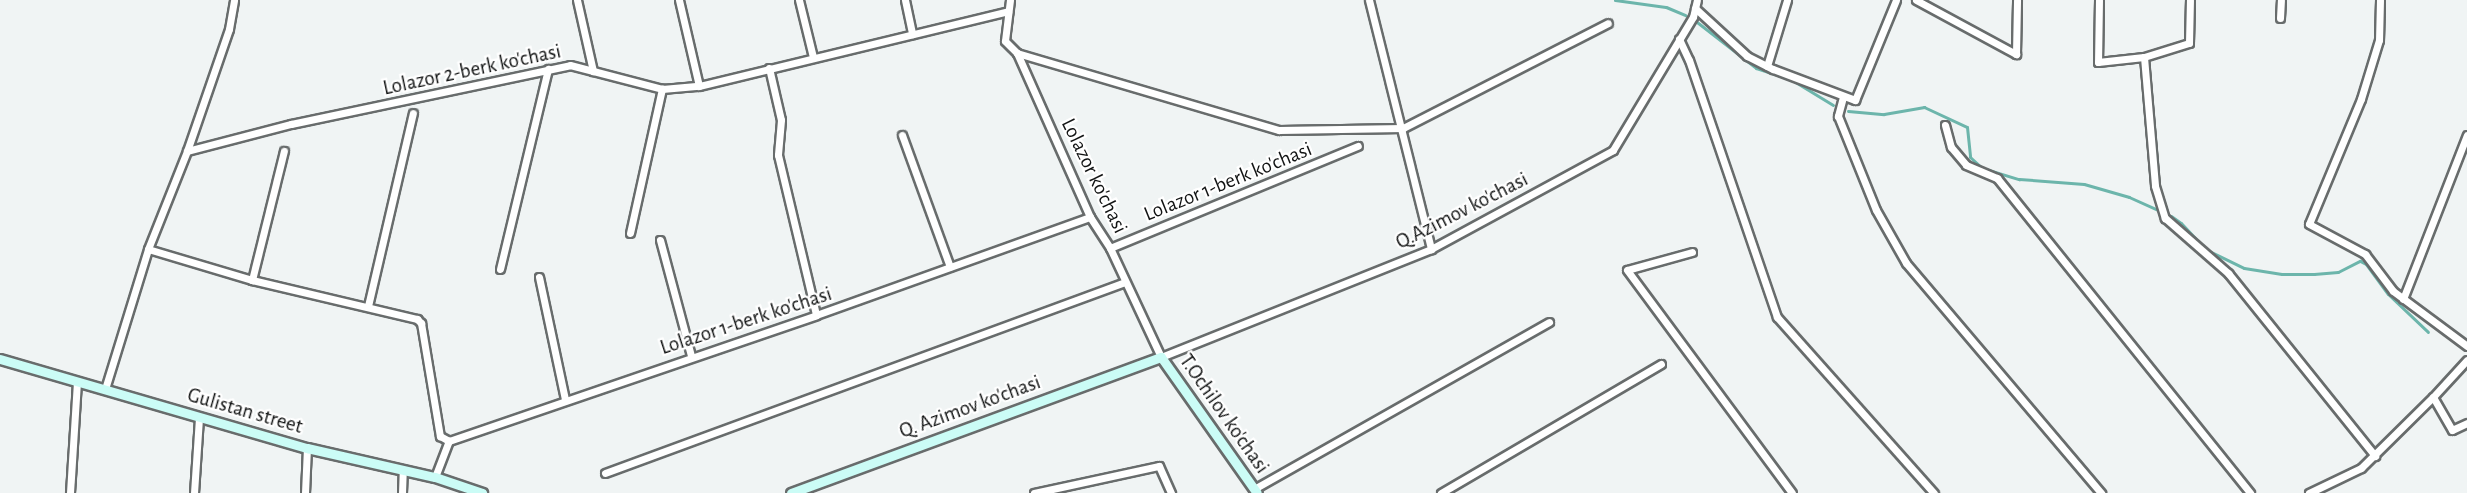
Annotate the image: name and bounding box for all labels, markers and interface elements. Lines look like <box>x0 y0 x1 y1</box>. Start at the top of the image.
street label: Lolazor 2-berk ko'chasi <box>381 39 563 101</box>
street label: Lolazor ko'chasi <box>1055 114 1133 238</box>
street label: Lolazor 1-berk ko'chasi <box>1140 137 1316 227</box>
street label: Q.Azimov ko'chasi <box>1392 167 1532 255</box>
street label: Lolazor 1-berk ko'chasi <box>657 281 835 361</box>
street label: T.Ochilov ko'chasi <box>1174 349 1274 479</box>
street label: Q. Azimov ko'chasi <box>896 370 1044 444</box>
street label: Gulistan street <box>184 383 306 439</box>

